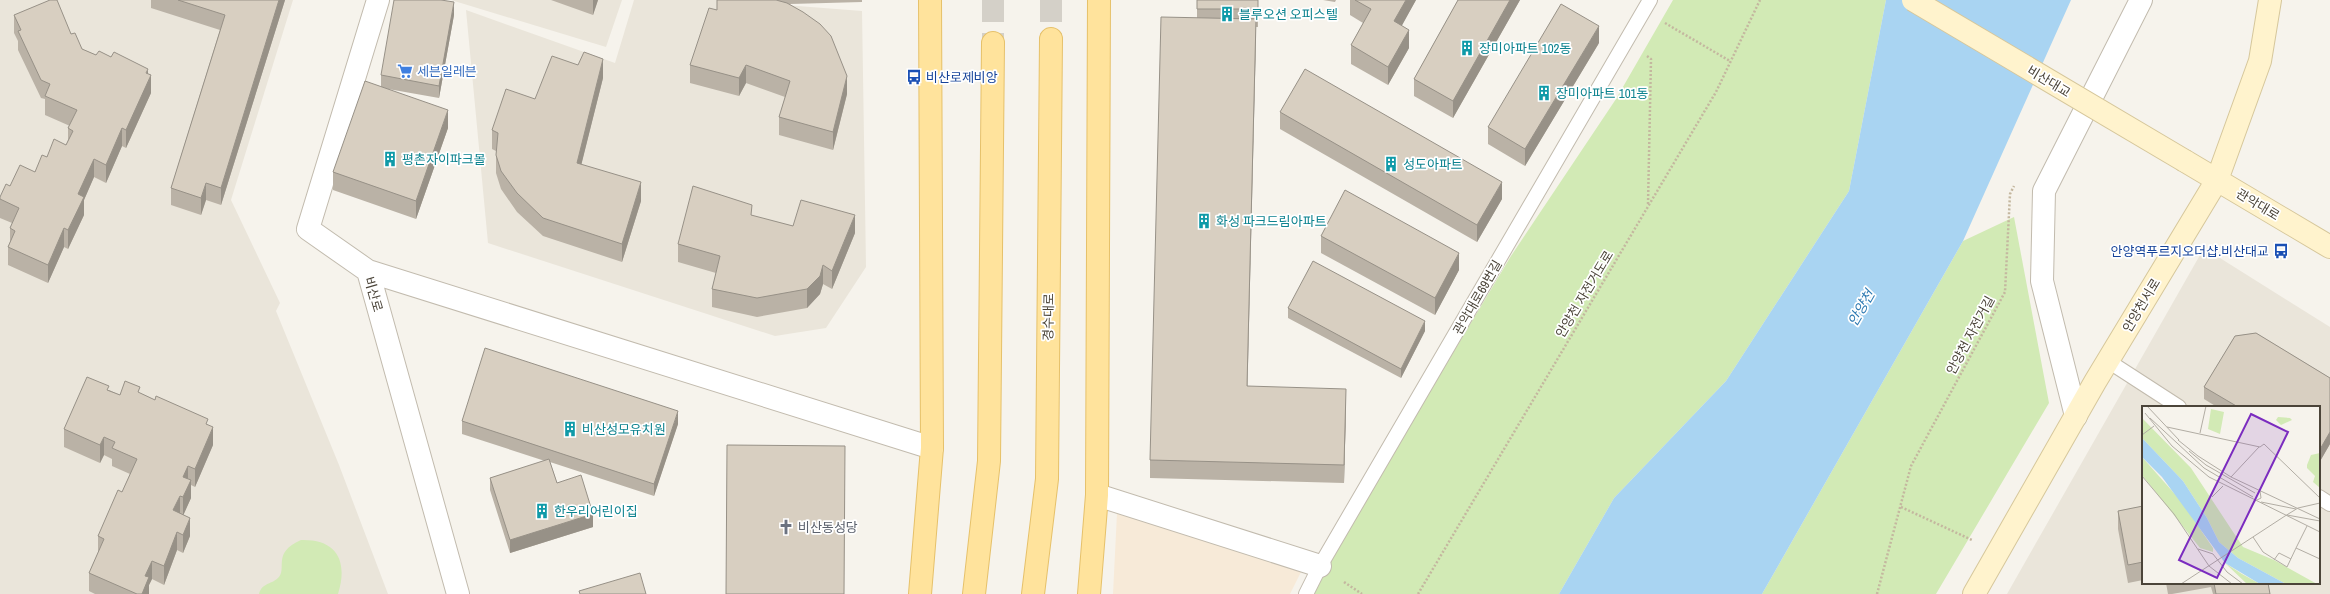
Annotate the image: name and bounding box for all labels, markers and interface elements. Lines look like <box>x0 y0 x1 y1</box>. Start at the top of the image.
building icon: 블루오션 오피스텔 <box>1218 5 1236 23</box>
place label: 블루오션 오피스텔 <box>1239 6 1338 23</box>
building icon: 장미아파트 102동 <box>1458 39 1476 57</box>
place label: 장미아파트 102동 <box>1479 40 1572 57</box>
supermarket icon: 세븐일레븐 <box>396 62 414 80</box>
street label: 비산대교 <box>2024 62 2074 101</box>
place label: 세븐일레븐 <box>417 63 477 80</box>
bus stop icon: 비산로제비앙 <box>905 68 923 86</box>
place label: 비산로제비앙 <box>926 69 998 86</box>
building icon: 장미아파트 101동 <box>1535 84 1553 102</box>
place label: 장미아파트 101동 <box>1556 85 1649 102</box>
building icon: 평촌자이파크몰 <box>381 150 399 168</box>
place label: 평촌자이파크몰 <box>402 151 486 168</box>
building icon: 성도아파트 <box>1382 155 1400 173</box>
place label: 성도아파트 <box>1403 156 1463 173</box>
street label: 관악대로 <box>2233 185 2283 224</box>
building icon: 화성 파크드림아파트 <box>1195 212 1213 230</box>
place label: 화성 파크드림아파트 <box>1216 213 1327 230</box>
bus stop icon: 안양역푸르지오더샵.비산대교 <box>2272 242 2290 260</box>
place label: 안양역푸르지오더샵.비산대교 <box>2111 243 2269 260</box>
street label: 안양천 자전거도로 <box>1552 248 1617 341</box>
street label: 관악대로69번길 <box>1449 257 1506 338</box>
street label: 비산로 <box>360 275 387 314</box>
street label: 안양천서로 <box>2119 275 2164 335</box>
water label: 안양천 <box>1844 286 1879 329</box>
street label: 경수대로 <box>1040 293 1057 341</box>
street label: 안양천 자전거길 <box>1943 293 1998 377</box>
inset map <box>2142 406 2320 584</box>
building icon: 비산성모유치원 <box>561 420 579 438</box>
place label: 비산성모유치원 <box>582 421 666 438</box>
building icon: 한우리어린이집 <box>533 502 551 520</box>
place label: 한우리어린이집 <box>554 503 638 520</box>
church icon: 비산동성당 <box>777 518 795 536</box>
place label: 비산동성당 <box>798 519 858 536</box>

